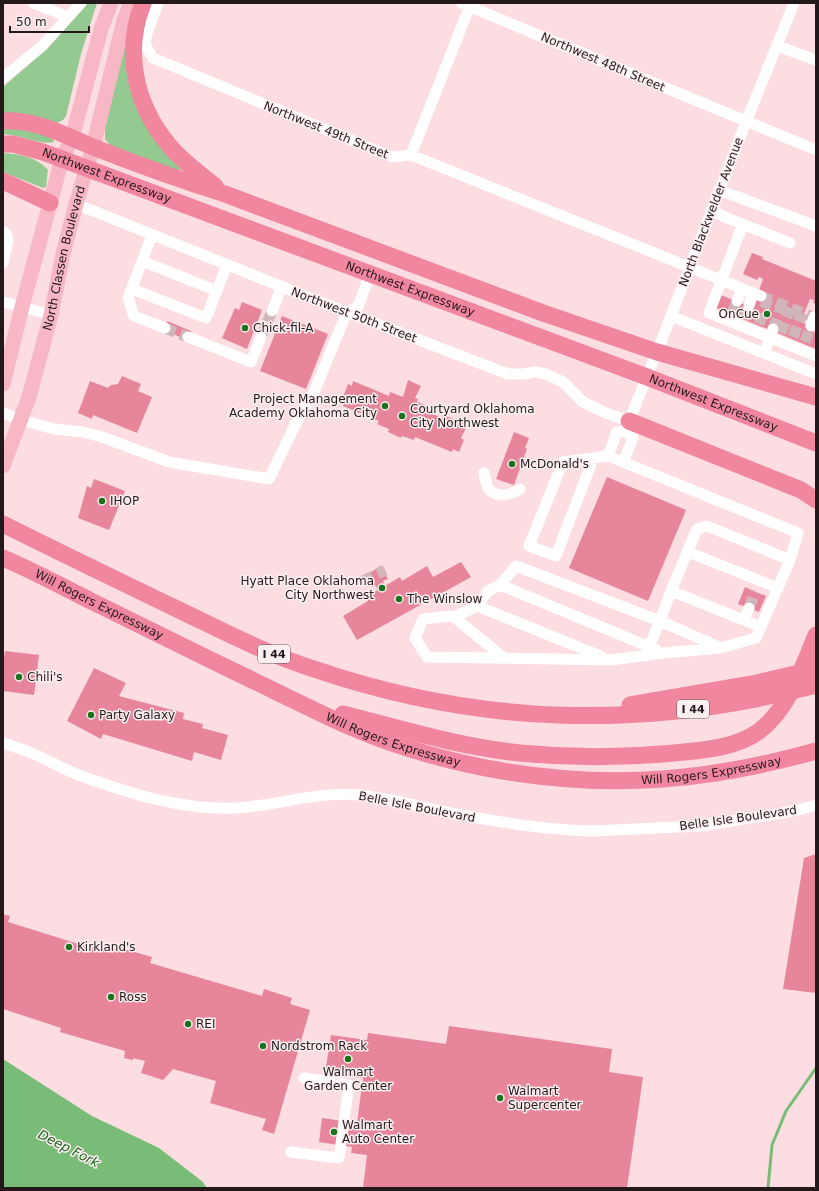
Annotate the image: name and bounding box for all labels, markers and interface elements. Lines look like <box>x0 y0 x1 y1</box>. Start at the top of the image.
scale bar <box>10 8 89 34</box>
text: 50 m <box>16 15 47 29</box>
street label: Northwest 48th Street <box>539 29 667 95</box>
street label: Northwest 49th Street <box>262 99 391 162</box>
street label: North Blackwelder Avenue <box>676 135 746 289</box>
street label: Northwest Expressway <box>40 145 173 206</box>
street label: North Classen Boulevard <box>40 184 88 332</box>
street label: Northwest Expressway <box>344 258 477 319</box>
street label: Northwest 50th Street <box>289 285 419 346</box>
place label: OnCue <box>719 307 759 321</box>
marker: OnCue <box>762 309 772 319</box>
place label: Chick-fil-A <box>253 321 314 335</box>
marker: Chick-fil-A <box>240 323 250 333</box>
street label: Northwest Expressway <box>647 372 780 434</box>
place label: Project Management Academy Oklahoma City <box>229 392 377 420</box>
marker: Project Management Academy Oklahoma City <box>380 401 390 411</box>
place label: Courtyard Oklahoma City Northwest <box>410 402 535 430</box>
marker: Courtyard Oklahoma City Northwest <box>397 411 407 421</box>
place label: McDonald's <box>520 457 589 471</box>
marker: McDonald's <box>507 459 517 469</box>
place label: IHOP <box>110 494 139 508</box>
marker: IHOP <box>97 496 107 506</box>
street label: Will Rogers Expressway <box>33 567 166 643</box>
place label: Hyatt Place Oklahoma City Northwest <box>241 574 374 602</box>
marker: Hyatt Place Oklahoma City Northwest <box>377 583 387 593</box>
place label: The Winslow <box>406 592 483 606</box>
marker: The Winslow <box>394 594 404 604</box>
road number: I 44 <box>258 645 290 663</box>
place label: Chili's <box>27 670 63 684</box>
marker: Chili's <box>14 672 24 682</box>
road number: I 44 <box>677 700 709 718</box>
place label: Party Galaxy <box>99 708 175 722</box>
marker: Party Galaxy <box>86 710 96 720</box>
street label: Will Rogers Expressway <box>324 710 462 769</box>
street label: Will Rogers Expressway <box>641 753 783 787</box>
street label: Belle Isle Boulevard <box>358 789 476 825</box>
street label: Belle Isle Boulevard <box>678 803 798 833</box>
place label: Kirkland's <box>77 940 136 954</box>
marker: Kirkland's <box>64 942 74 952</box>
place label: Ross <box>119 990 147 1004</box>
marker: Ross <box>106 992 116 1002</box>
place label: REI <box>196 1017 215 1031</box>
marker: REI <box>183 1019 193 1029</box>
place label: Nordstrom Rack <box>271 1039 367 1053</box>
marker: Nordstrom Rack <box>258 1041 268 1051</box>
marker: Walmart Garden Center <box>343 1054 353 1064</box>
place label: Walmart Garden Center <box>304 1065 392 1093</box>
place label: Walmart Supercenter <box>508 1084 582 1112</box>
marker: Walmart Supercenter <box>495 1093 505 1103</box>
place label: Walmart Auto Center <box>342 1118 414 1146</box>
water label: Deep Fork <box>36 1127 102 1170</box>
marker: Walmart Auto Center <box>329 1127 339 1137</box>

